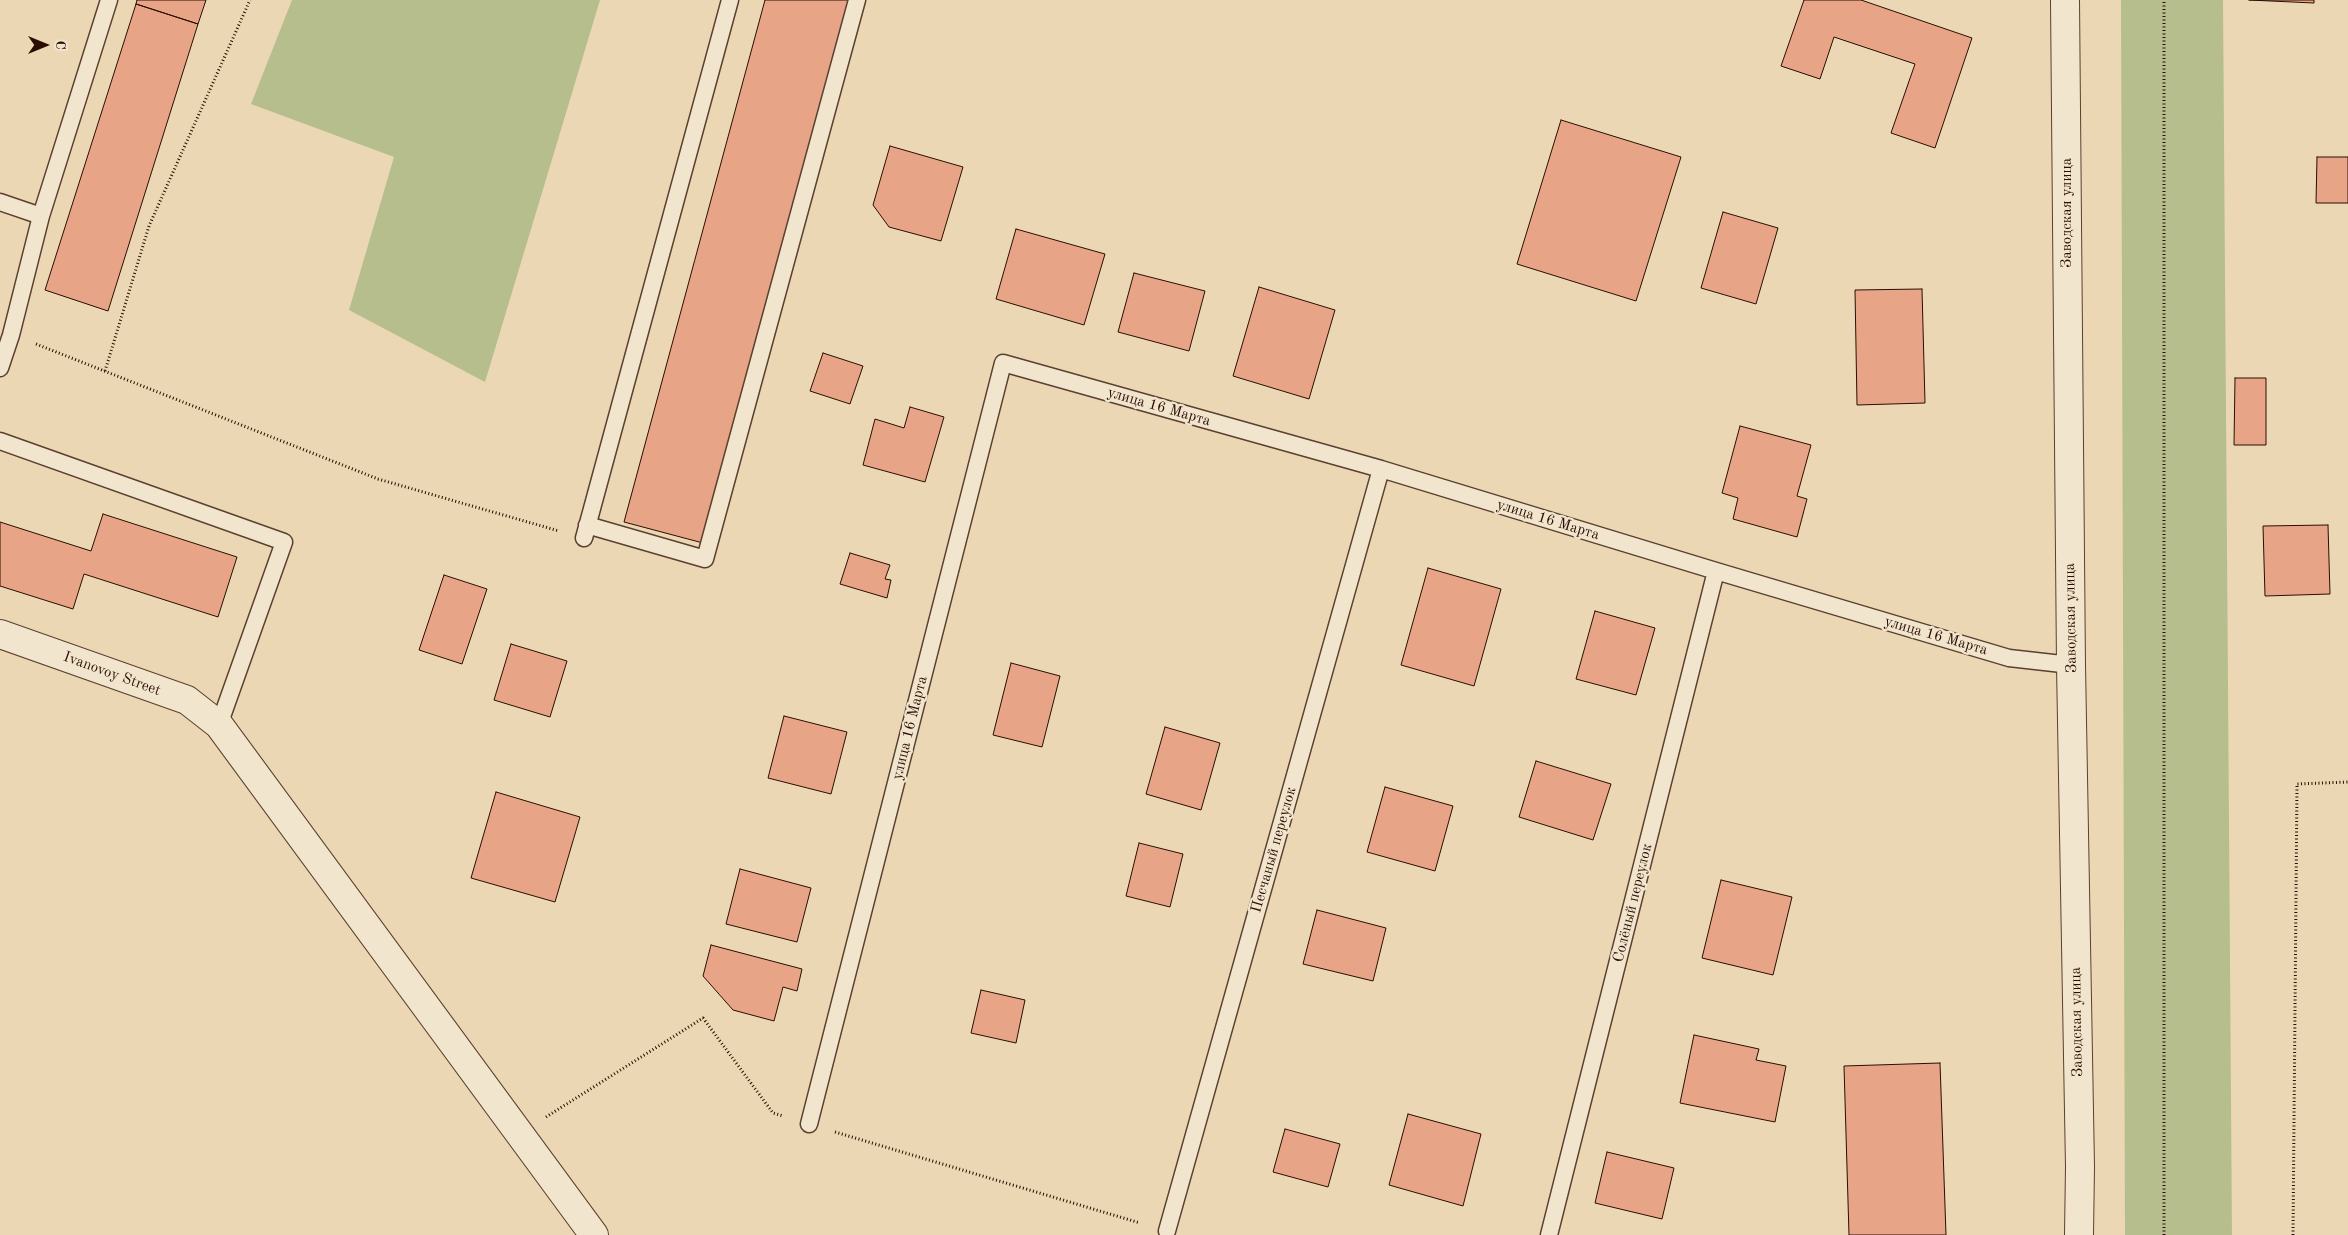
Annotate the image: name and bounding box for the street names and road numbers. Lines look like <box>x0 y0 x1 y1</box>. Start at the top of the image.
street label: Заводская улица <box>2058 158 2076 268</box>
street label: улица 16 Марта <box>1105 384 1213 430</box>
street label: улица 16 Марта <box>1494 496 1602 544</box>
street label: Заводская улица <box>2061 563 2081 673</box>
street label: улица 16 Марта <box>1882 613 1990 659</box>
street label: Ivanovoy Street <box>61 648 163 700</box>
street label: улица 16 Марта <box>888 674 932 782</box>
street label: Песчаный переулок <box>1247 785 1301 915</box>
street label: Солёный переулок <box>1610 842 1656 964</box>
street label: Заводская улица <box>2067 967 2087 1077</box>

